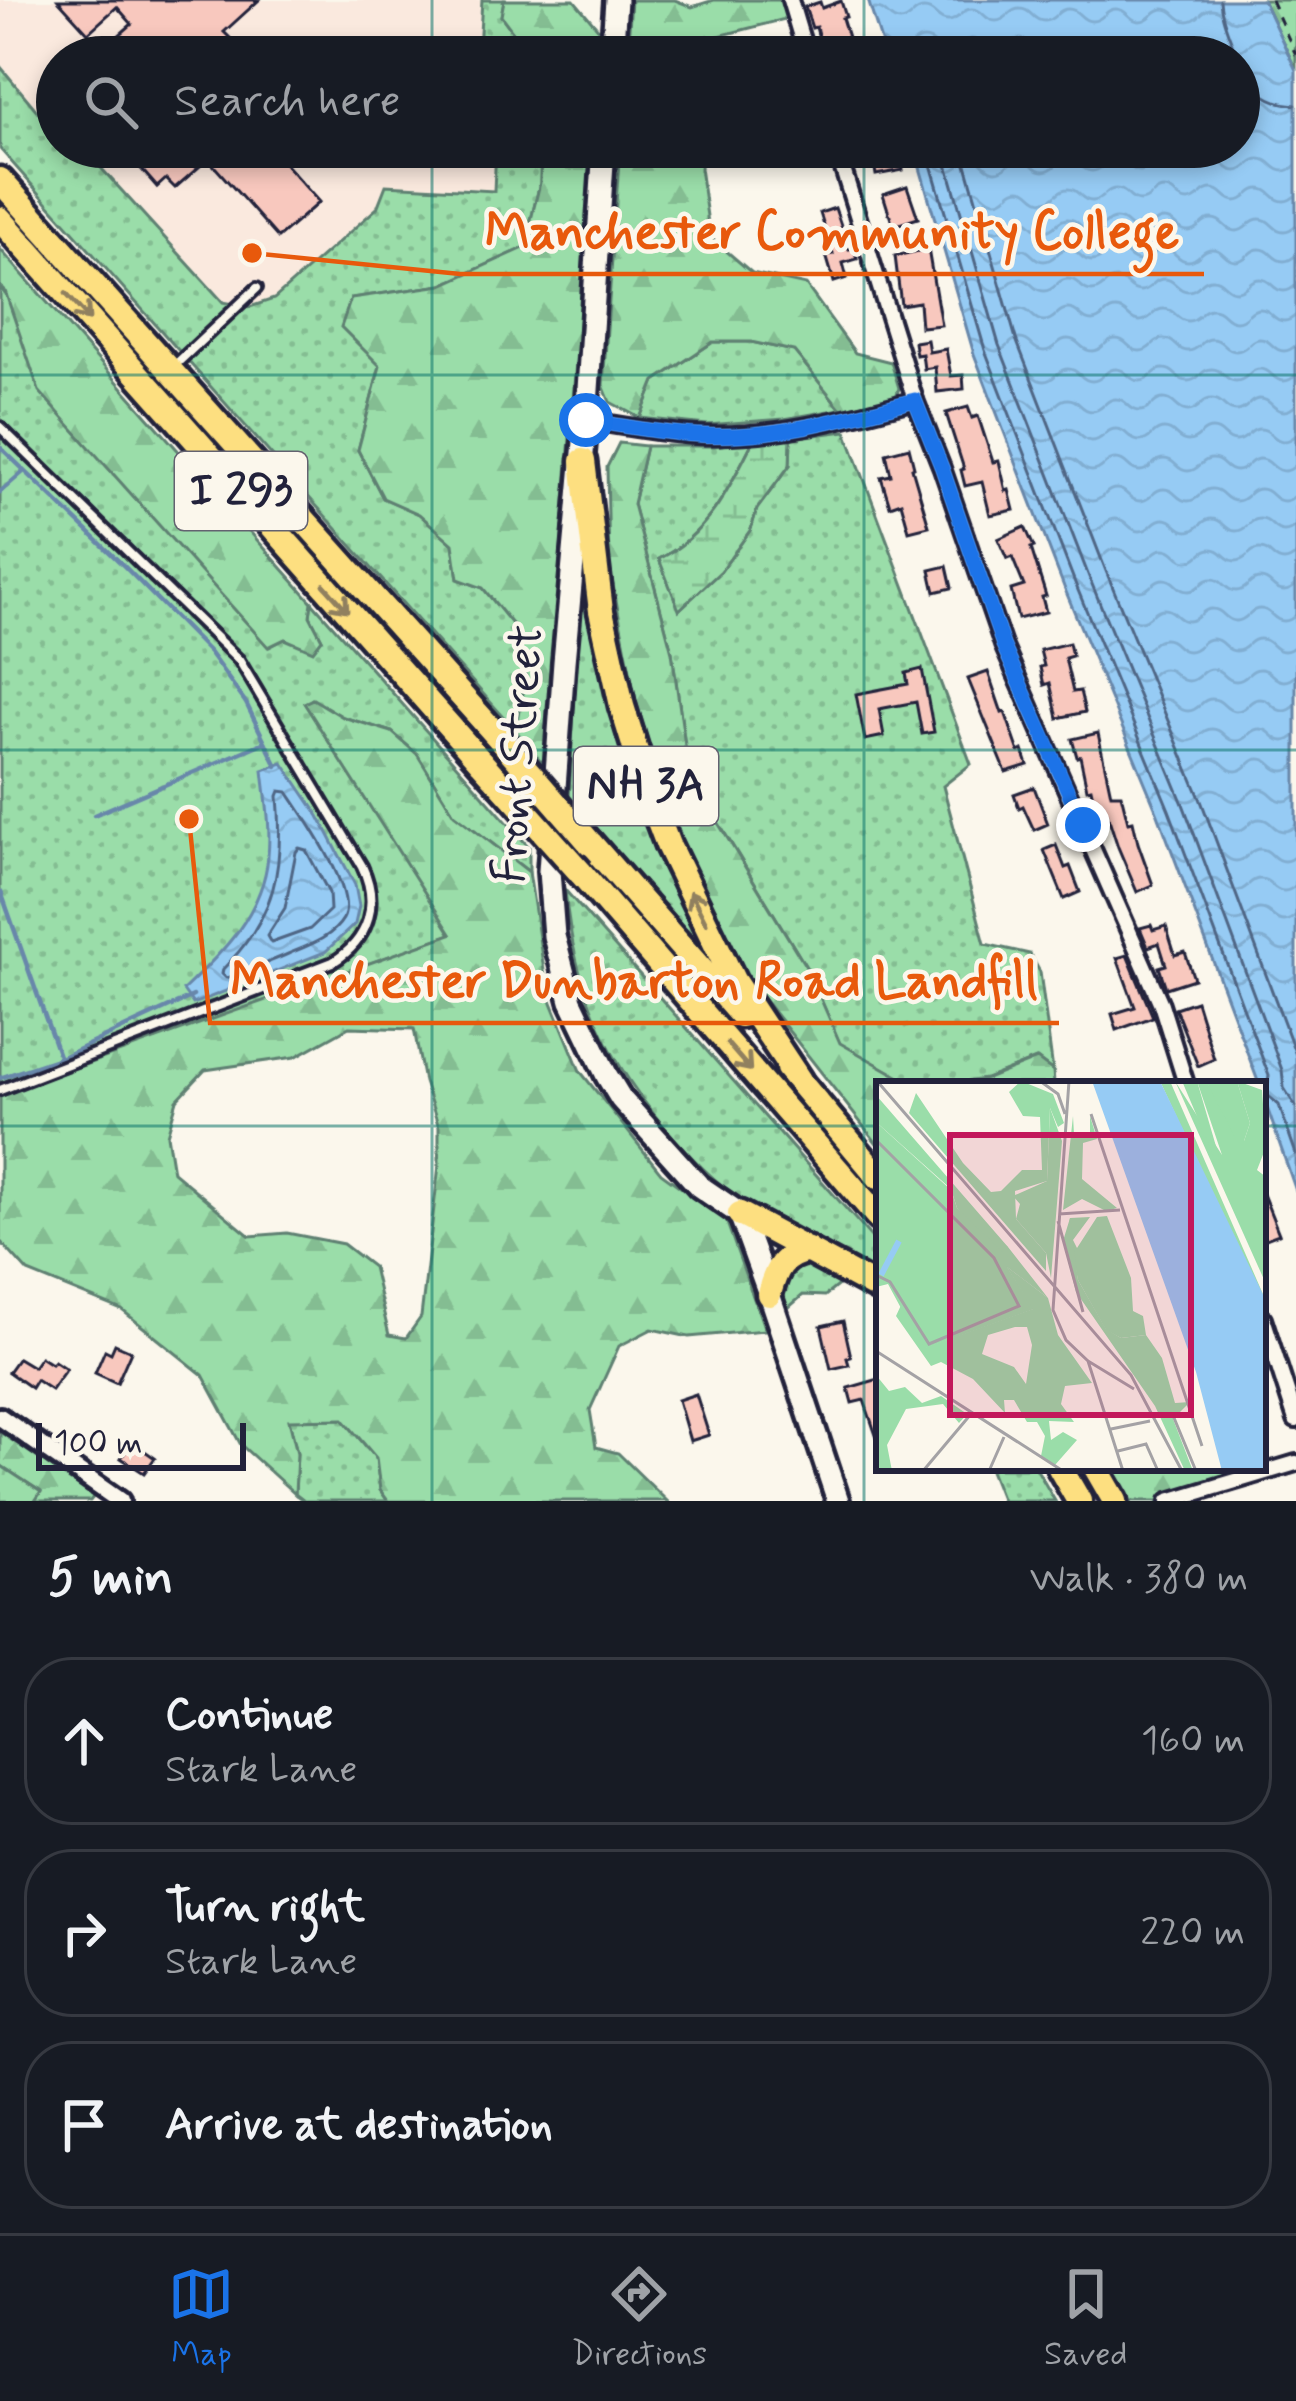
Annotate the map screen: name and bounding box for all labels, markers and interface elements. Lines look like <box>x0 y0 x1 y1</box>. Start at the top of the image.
search box <box>36 36 1260 168</box>
icon: search <box>78 69 144 135</box>
text: Search here <box>174 73 401 132</box>
callout: Manchester Community College <box>460 187 1204 274</box>
text: Manchester Community College <box>485 201 1179 274</box>
one-way arrow <box>64 291 91 321</box>
route start <box>559 393 613 447</box>
road number: I 293 <box>175 452 307 530</box>
one-way arrow <box>322 583 350 613</box>
street label: Front Street <box>479 623 559 885</box>
road number: NH 3A <box>574 747 718 825</box>
route end <box>1056 798 1110 852</box>
one-way arrow <box>686 890 709 925</box>
callout: Manchester Dunbarton Road Landfill <box>210 936 1059 1023</box>
text: Manchester Dunbarton Road Landfill <box>230 950 1038 1016</box>
one-way arrow <box>725 1041 752 1072</box>
inset map <box>876 1081 1266 1471</box>
scale bar <box>36 1417 246 1470</box>
text: 100 m <box>54 1422 143 1466</box>
text: 5 min <box>48 1546 173 1612</box>
text: Walk · 380 m <box>1030 1554 1248 1605</box>
text: Continue <box>165 1686 333 1745</box>
icon: ahead <box>51 1708 117 1774</box>
text: 160 m <box>1141 1716 1245 1767</box>
text: Stark Lane <box>165 1745 357 1796</box>
text: Turn right <box>165 1878 365 1937</box>
icon: right <box>51 1900 117 1966</box>
text: 220 m <box>1140 1908 1245 1959</box>
text: Stark Lane <box>165 1937 357 1988</box>
icon: arrive <box>51 2092 117 2158</box>
text: Arrive at destination <box>165 2096 553 2155</box>
tab: Map <box>168 2261 234 2377</box>
tab: Directions <box>571 2261 707 2377</box>
tab: Saved <box>1044 2261 1128 2377</box>

